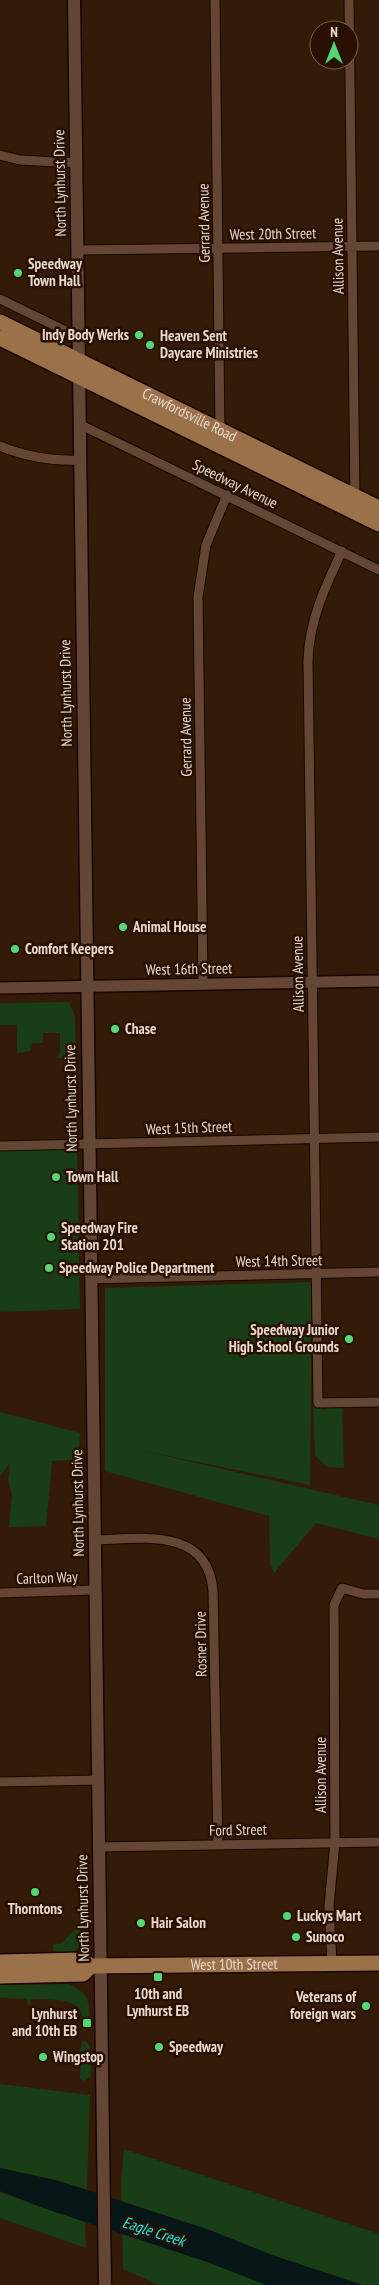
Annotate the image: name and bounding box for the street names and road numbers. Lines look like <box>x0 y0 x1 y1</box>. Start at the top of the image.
street label: North Lynhurst Drive <box>49 129 70 237</box>
street label: Gerrard Avenue <box>193 183 214 263</box>
street label: Allison Avenue <box>327 218 348 294</box>
street label: West 20th Street <box>230 223 316 244</box>
street label: Crawfordsville Road <box>139 383 240 446</box>
street label: Speedway Avenue <box>189 455 281 512</box>
street label: North Lynhurst Drive <box>55 639 76 747</box>
street label: Gerrard Avenue <box>175 697 196 777</box>
street label: Allison Avenue <box>287 936 308 1012</box>
street label: West 16th Street <box>146 958 232 979</box>
street label: North Lynhurst Drive <box>60 1044 81 1152</box>
street label: West 15th Street <box>145 1116 233 1139</box>
street label: West 14th Street <box>236 1250 322 1271</box>
street label: North Lynhurst Drive <box>67 1449 88 1557</box>
street label: Carlton Way <box>16 1567 78 1588</box>
street label: Rosner Drive <box>190 1611 211 1677</box>
street label: Allison Avenue <box>311 1737 330 1813</box>
street label: Ford Street <box>209 1819 267 1840</box>
street label: North Lynhurst Drive <box>72 1854 93 1962</box>
street label: West 10th Street <box>191 1954 278 1974</box>

